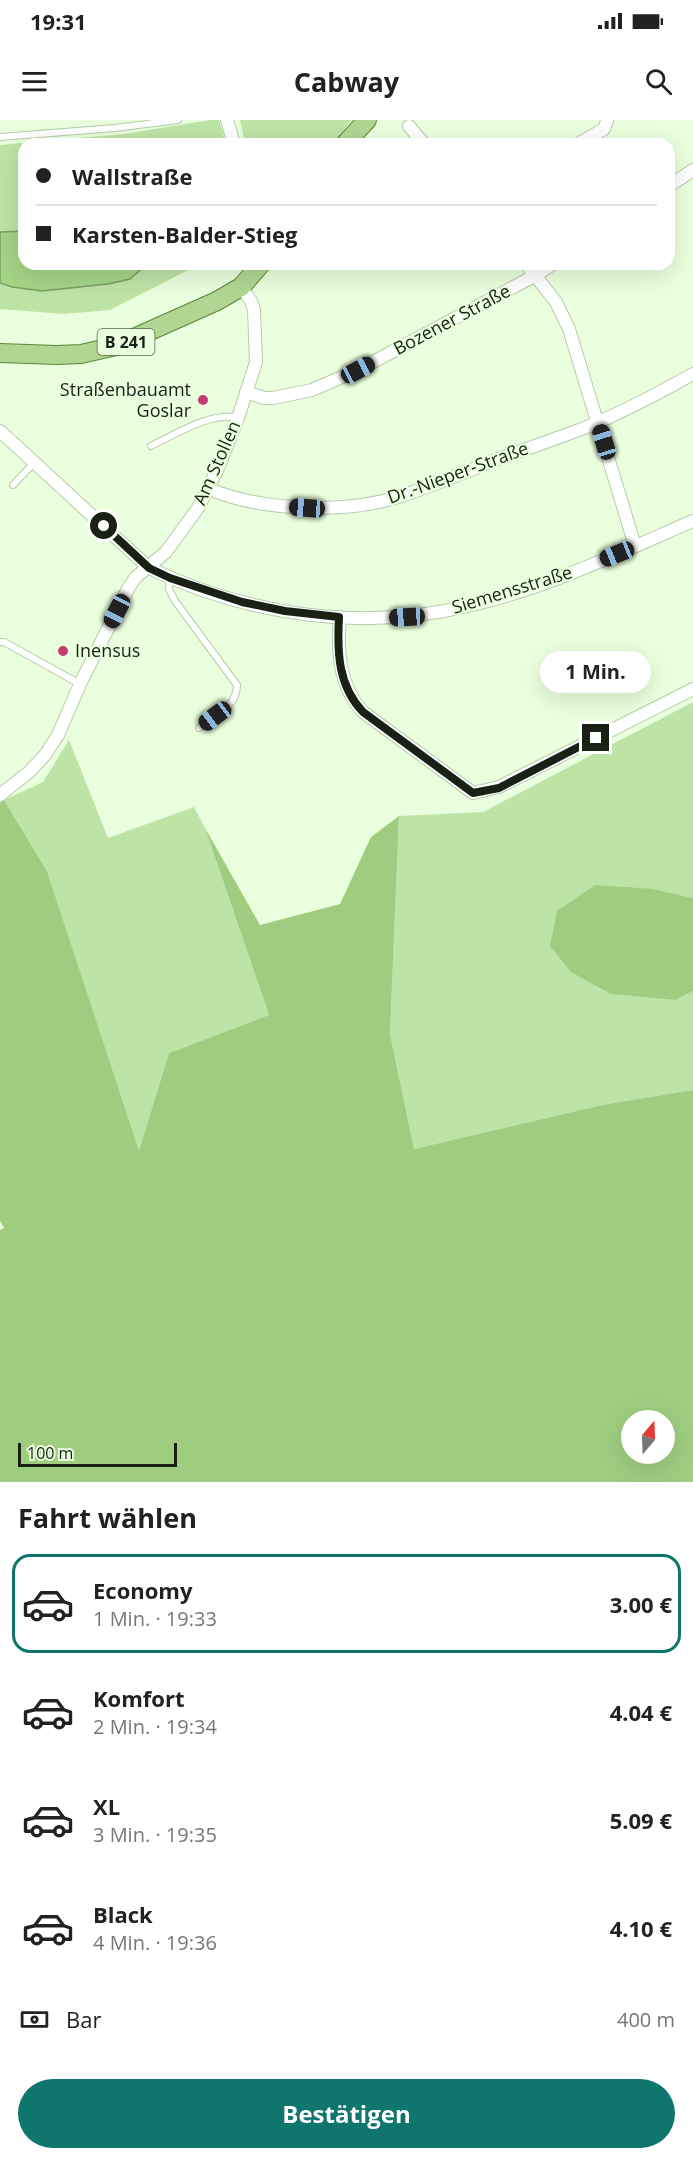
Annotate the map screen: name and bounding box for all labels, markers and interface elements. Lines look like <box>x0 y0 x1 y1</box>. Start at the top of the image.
text: 19:31 <box>30 6 87 36</box>
text: Cabway <box>294 63 399 100</box>
icon: menu <box>18 65 51 98</box>
icon: search <box>642 65 675 98</box>
text: Wallstraße <box>72 161 192 191</box>
text: Karsten-Balder-Stieg <box>72 219 298 249</box>
street label: Bozener Straße <box>389 278 514 360</box>
road number: B 241 <box>98 329 154 355</box>
car <box>338 354 378 386</box>
place label: Straßenbauamt Goslar <box>60 377 192 422</box>
marker: Straßenbauamt Goslar <box>196 393 210 407</box>
street label: Am Stollen <box>187 417 245 509</box>
car <box>590 422 618 462</box>
street label: Dr.-Nieper-Straße <box>384 435 531 509</box>
car <box>288 498 326 518</box>
route start <box>90 512 117 539</box>
car <box>597 539 637 569</box>
street label: Siemensstraße <box>449 559 575 619</box>
car <box>101 591 133 631</box>
car <box>389 607 425 627</box>
place label: Inensus <box>75 638 140 662</box>
marker: Inensus <box>56 644 70 658</box>
callout: 1 Min. <box>540 651 652 693</box>
text: 1 Min. <box>565 658 626 685</box>
car <box>195 698 235 734</box>
route end <box>582 724 609 751</box>
north arrow <box>621 1410 675 1464</box>
map controls <box>621 1410 675 1464</box>
scale bar <box>18 1440 177 1468</box>
text: 100 m <box>27 1442 73 1464</box>
text: Fahrt wählen <box>18 1499 197 1536</box>
text: Economy <box>93 1575 192 1605</box>
icon: car <box>21 1577 75 1631</box>
text: 3.00 € <box>610 1589 672 1619</box>
text: 1 Min. · 19:33 <box>93 1605 217 1632</box>
text: Komfort <box>93 1683 185 1713</box>
icon: car <box>21 1685 75 1739</box>
text: 4.04 € <box>610 1697 672 1727</box>
text: 2 Min. · 19:34 <box>93 1713 217 1740</box>
text: XL <box>93 1791 120 1821</box>
icon: car <box>21 1793 75 1847</box>
text: 5.09 € <box>610 1805 672 1835</box>
text: 3 Min. · 19:35 <box>93 1821 217 1848</box>
text: Black <box>93 1899 153 1929</box>
icon: car <box>21 1901 75 1955</box>
text: 4.10 € <box>610 1913 672 1943</box>
text: 4 Min. · 19:36 <box>93 1929 217 1956</box>
icon: cash <box>18 2003 51 2036</box>
text: Bar <box>66 2004 101 2034</box>
text: 400 m <box>617 2006 675 2033</box>
button: Bestätigen <box>18 2079 675 2148</box>

